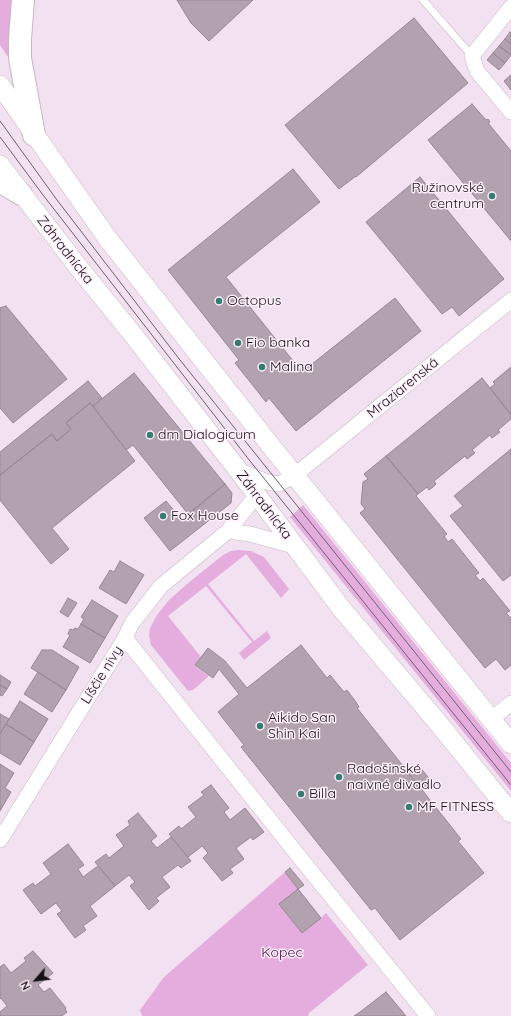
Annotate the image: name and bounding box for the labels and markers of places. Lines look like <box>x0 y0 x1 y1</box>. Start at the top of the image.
place label: Ružinovské centrum <box>412 180 484 212</box>
marker: Ružinovské centrum <box>487 191 497 201</box>
place label: Octopus <box>227 293 281 309</box>
marker: Octopus <box>214 296 224 306</box>
place label: Fio banka <box>246 335 310 351</box>
marker: Fio banka <box>233 338 243 348</box>
place label: Malina <box>270 359 313 375</box>
marker: Malina <box>257 362 267 372</box>
place label: dm Dialogicum <box>158 427 256 443</box>
marker: dm Dialogicum <box>145 430 155 440</box>
place label: Fox House <box>171 508 239 524</box>
marker: Fox House <box>158 511 168 521</box>
place label: Aikido San Shin Kai <box>268 710 336 742</box>
marker: Aikido San Shin Kai <box>255 721 265 731</box>
place label: Radošinské naivné divadlo <box>347 761 441 794</box>
marker: Radošinské naivné divadlo <box>334 772 344 782</box>
place label: Billa <box>309 786 336 802</box>
marker: Billa <box>296 789 306 799</box>
place label: MF FITNESS <box>417 799 494 815</box>
marker: MF FITNESS <box>404 802 414 812</box>

